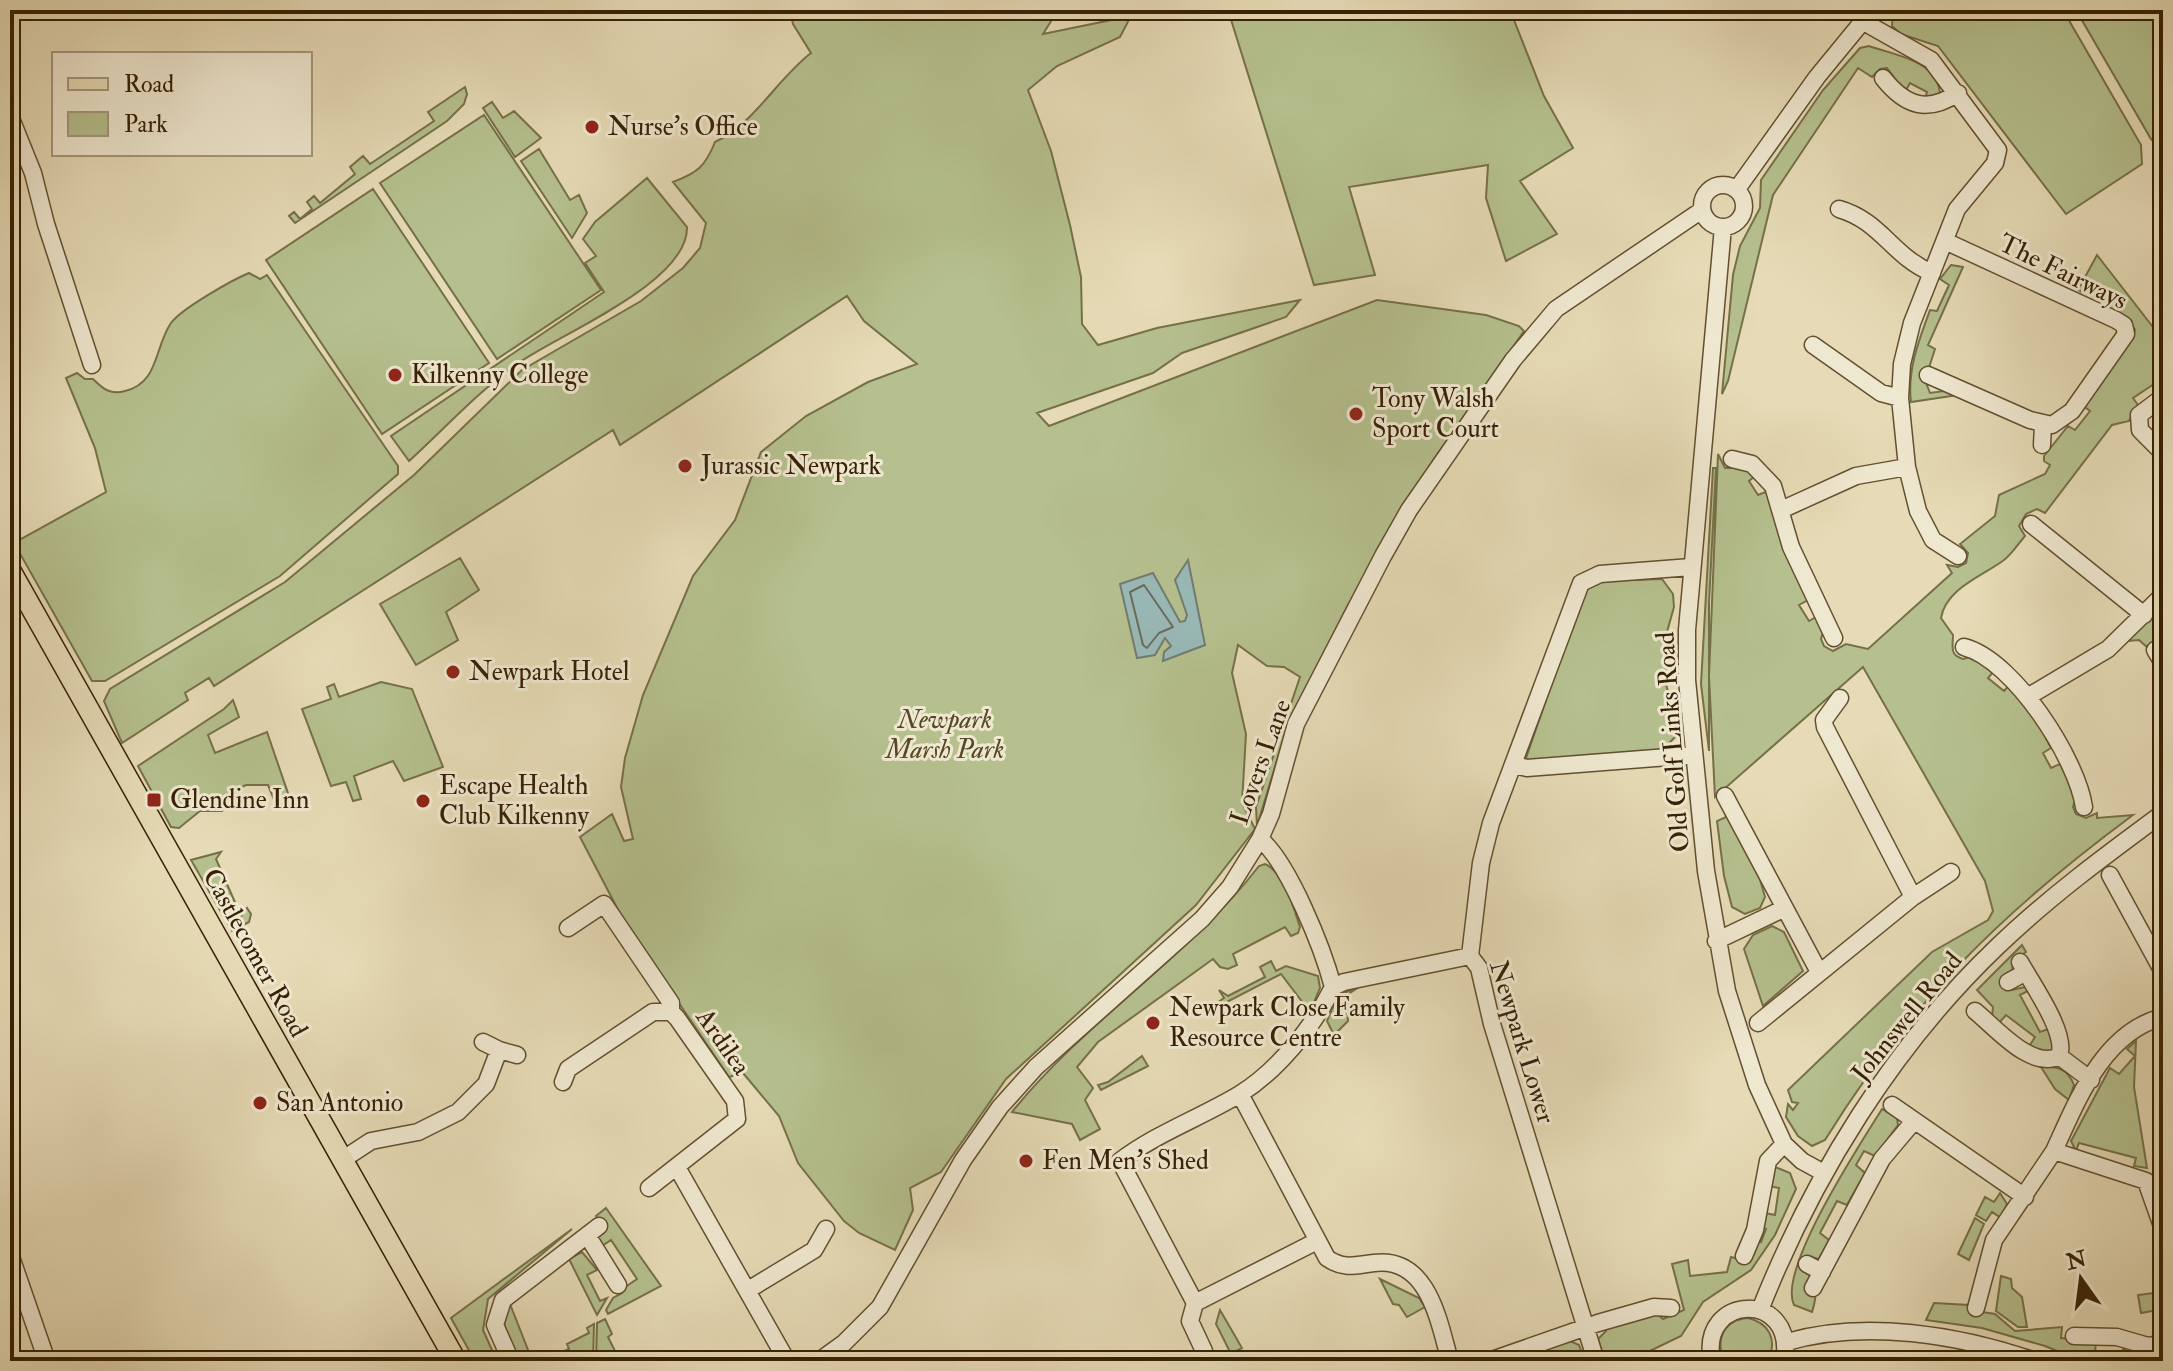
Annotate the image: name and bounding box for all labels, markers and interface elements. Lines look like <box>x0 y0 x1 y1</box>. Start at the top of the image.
legend <box>52 52 312 156</box>
text: Road <box>124 69 174 100</box>
text: Park <box>124 109 168 140</box>
place label: Nurse's Office <box>608 111 758 143</box>
marker: Nurse's Office <box>583 118 601 136</box>
street label: The Fairways <box>1994 227 2133 317</box>
place label: Kilkenny College <box>411 359 588 391</box>
marker: Kilkenny College <box>386 366 404 384</box>
place label: Tony Walsh Sport Court <box>1372 383 1499 446</box>
marker: Tony Walsh Sport Court <box>1347 405 1365 423</box>
place label: Jurassic Newpark <box>700 450 881 483</box>
marker: Jurassic Newpark <box>676 457 694 475</box>
street label: Old Golf Links Road <box>1649 631 1697 853</box>
place label: Newpark Hotel <box>469 656 630 689</box>
marker: Newpark Hotel <box>444 663 462 681</box>
street label: Lovers Lane <box>1224 695 1298 829</box>
park label: Newpark Marsh Park <box>884 704 1004 766</box>
place label: Escape Health Club Kilkenny <box>439 770 589 832</box>
place label: Glendine Inn <box>170 784 309 816</box>
marker: Glendine Inn <box>145 791 163 809</box>
marker: Escape Health Club Kilkenny <box>414 792 432 810</box>
street label: Castlecomer Road <box>195 863 315 1043</box>
street label: Johnswell Road <box>1844 945 1969 1089</box>
street label: Newpark Lower <box>1481 957 1562 1128</box>
place label: Newpark Close Family Resource Centre <box>1169 992 1405 1054</box>
street label: Ardilea <box>688 1002 757 1082</box>
marker: Newpark Close Family Resource Centre <box>1144 1014 1162 1032</box>
place label: San Antonio <box>276 1087 403 1119</box>
marker: San Antonio <box>251 1094 269 1112</box>
place label: Fen Men's Shed <box>1042 1145 1209 1177</box>
marker: Fen Men's Shed <box>1017 1152 1035 1170</box>
north arrow <box>2041 1239 2121 1319</box>
text: N <box>2062 1245 2090 1277</box>

